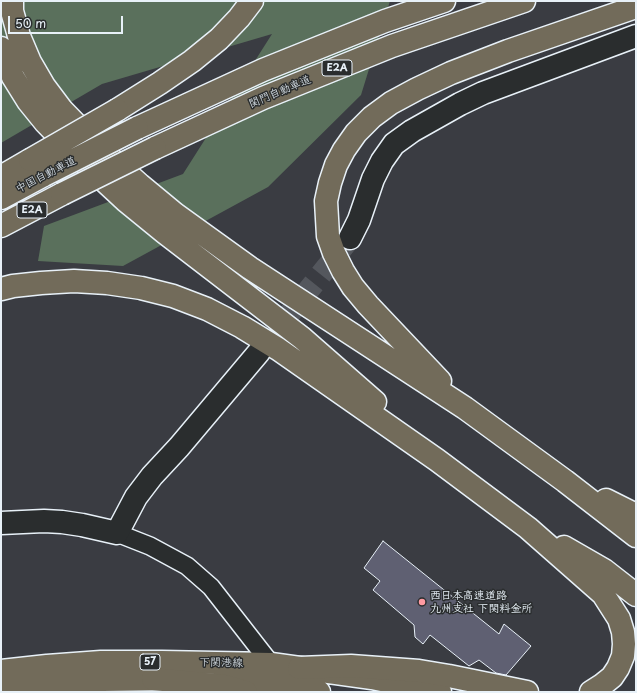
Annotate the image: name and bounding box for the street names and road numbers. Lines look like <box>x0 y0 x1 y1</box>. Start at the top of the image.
road number: E2A <box>322 60 352 76</box>
street label: 関門自動車道 <box>247 73 313 111</box>
street label: 中国自動車道 <box>14 154 78 196</box>
road number: E2A <box>17 202 47 218</box>
road number: 57 <box>140 654 160 670</box>
street label: 下関港線 <box>199 656 243 670</box>

